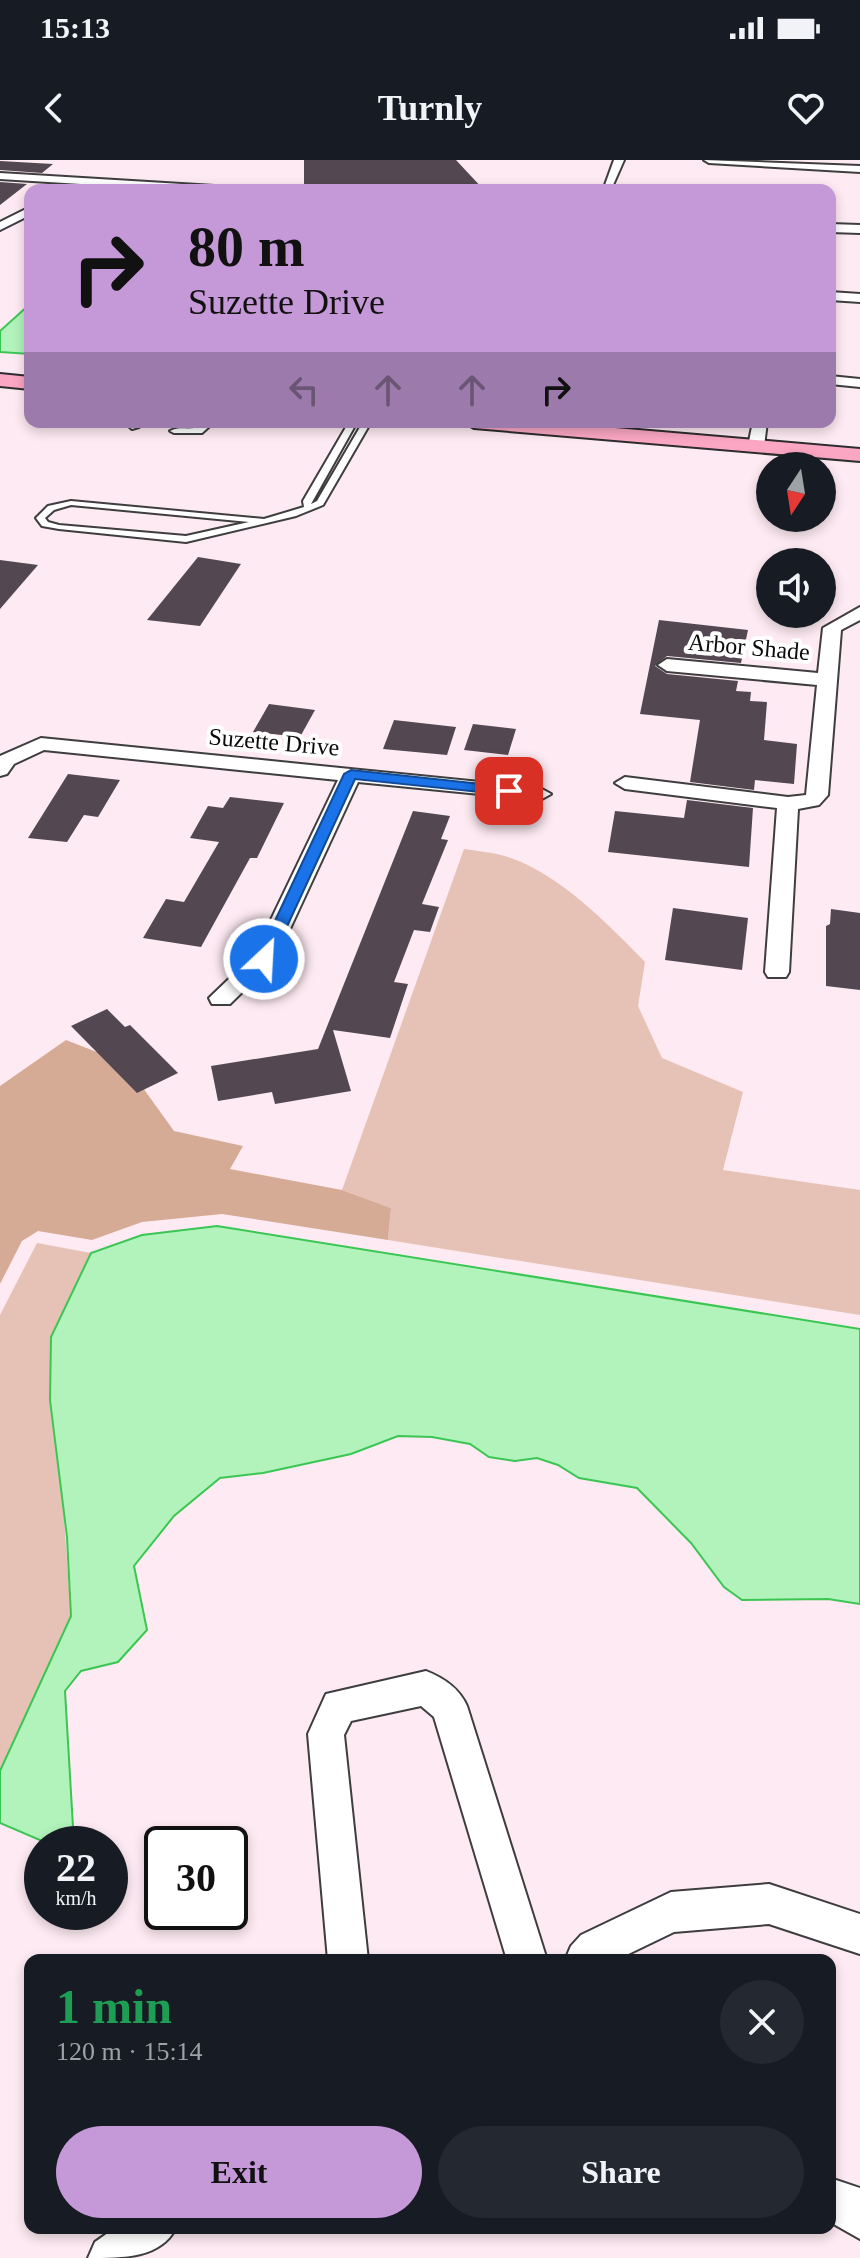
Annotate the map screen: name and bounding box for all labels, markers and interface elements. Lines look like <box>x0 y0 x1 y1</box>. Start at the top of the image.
text: 15:13 <box>40 11 110 44</box>
icon: back <box>32 86 76 130</box>
icon: heart <box>784 86 828 130</box>
text: Turnly <box>378 88 482 128</box>
icon: right <box>56 216 160 320</box>
text: 80 m <box>188 216 305 278</box>
text: Suzette Drive <box>188 282 385 322</box>
icon: left <box>282 368 326 412</box>
icon: ahead <box>366 368 410 412</box>
icon: ahead <box>450 368 494 412</box>
icon: right <box>534 368 578 412</box>
north arrow <box>756 452 836 532</box>
map controls <box>756 452 836 628</box>
button: sound <box>756 548 836 628</box>
street label: Arbor Shade <box>687 629 811 665</box>
street label: Suzette Drive <box>207 723 341 761</box>
pin <box>475 757 543 825</box>
icon: arrive <box>487 769 531 813</box>
position arrow <box>222 917 306 1001</box>
speed limit sign: 30 <box>144 1826 248 1930</box>
text: 22 <box>56 1845 96 1890</box>
text: km/h <box>55 1887 97 1909</box>
text: 1 min <box>56 1980 172 2033</box>
button: close <box>720 1980 804 2064</box>
text: 120 m · 15:14 <box>56 2037 203 2066</box>
button: Exit <box>56 2126 422 2218</box>
button: Share <box>438 2126 804 2218</box>

